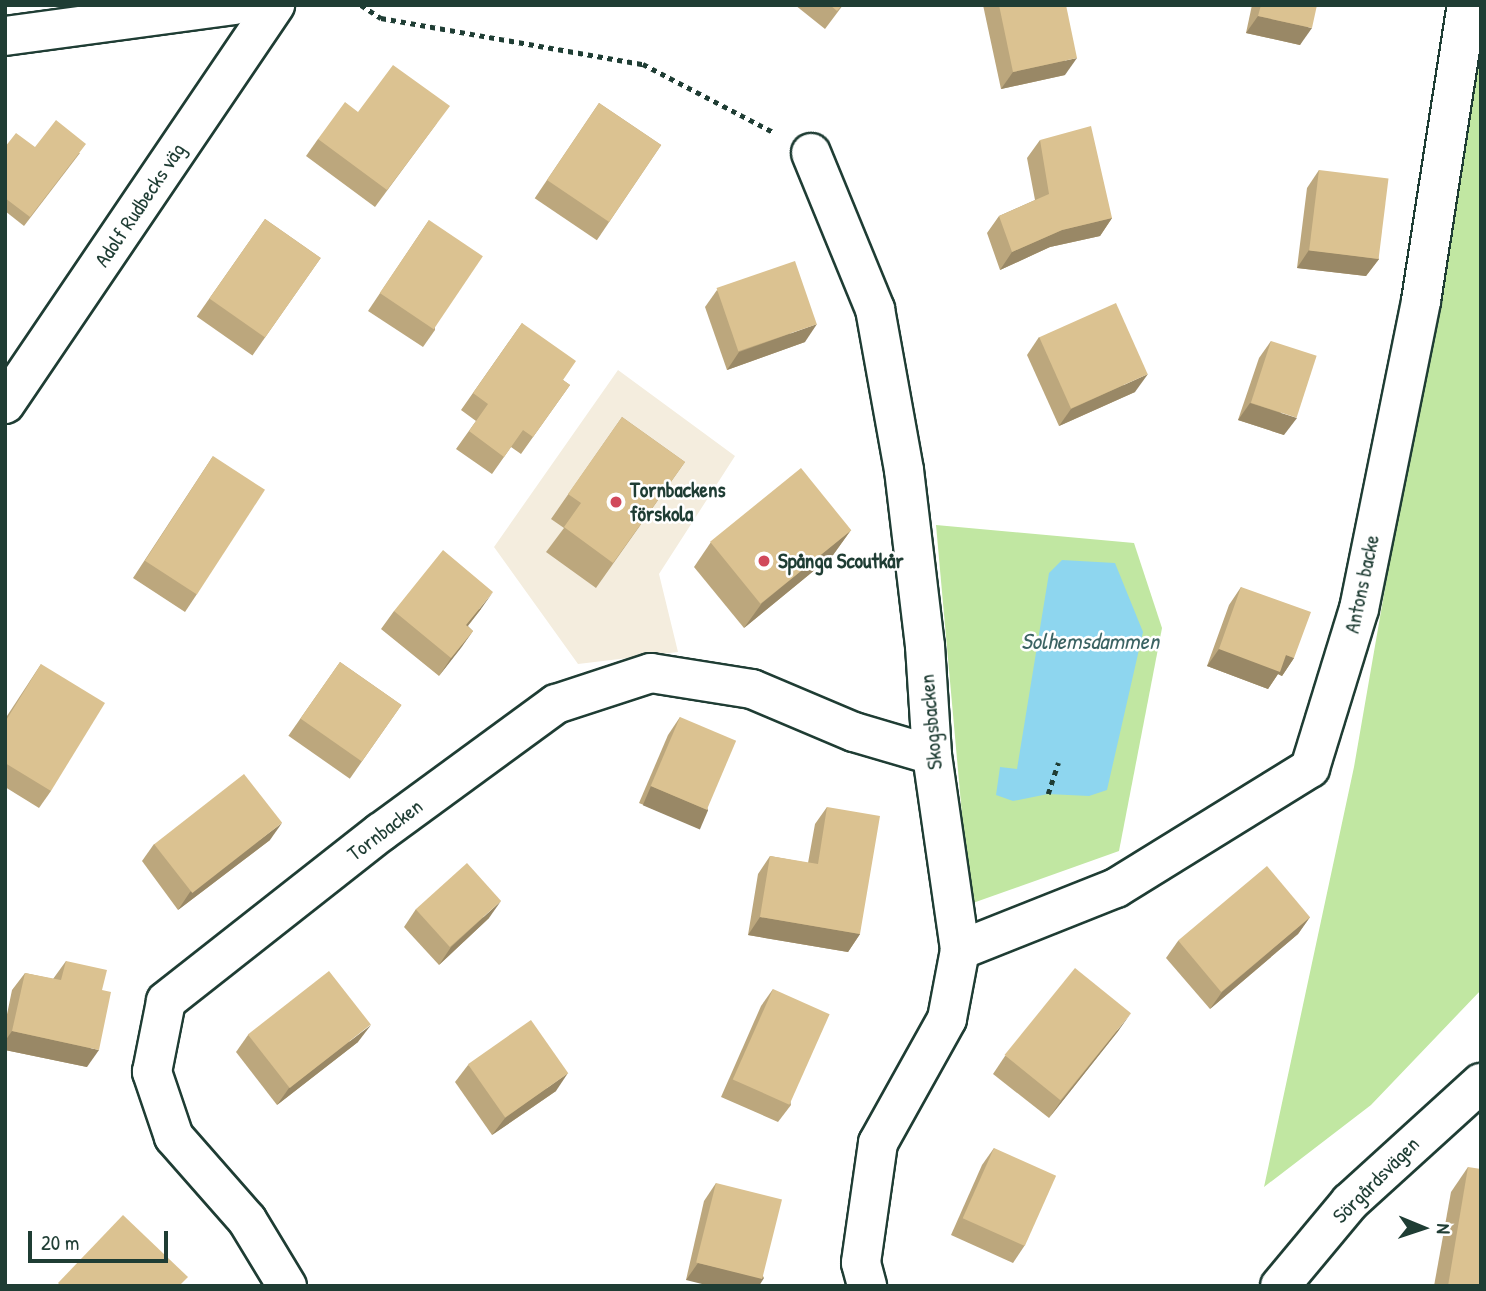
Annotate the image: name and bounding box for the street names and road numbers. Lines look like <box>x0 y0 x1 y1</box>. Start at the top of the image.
street label: Adolf Rudbecks väg <box>89 138 191 272</box>
street label: Antons backe <box>1339 533 1385 635</box>
street label: Skogsbacken <box>914 673 948 771</box>
street label: Tornbacken <box>342 794 428 866</box>
street label: Sörgårdsvägen <box>1328 1132 1424 1228</box>

